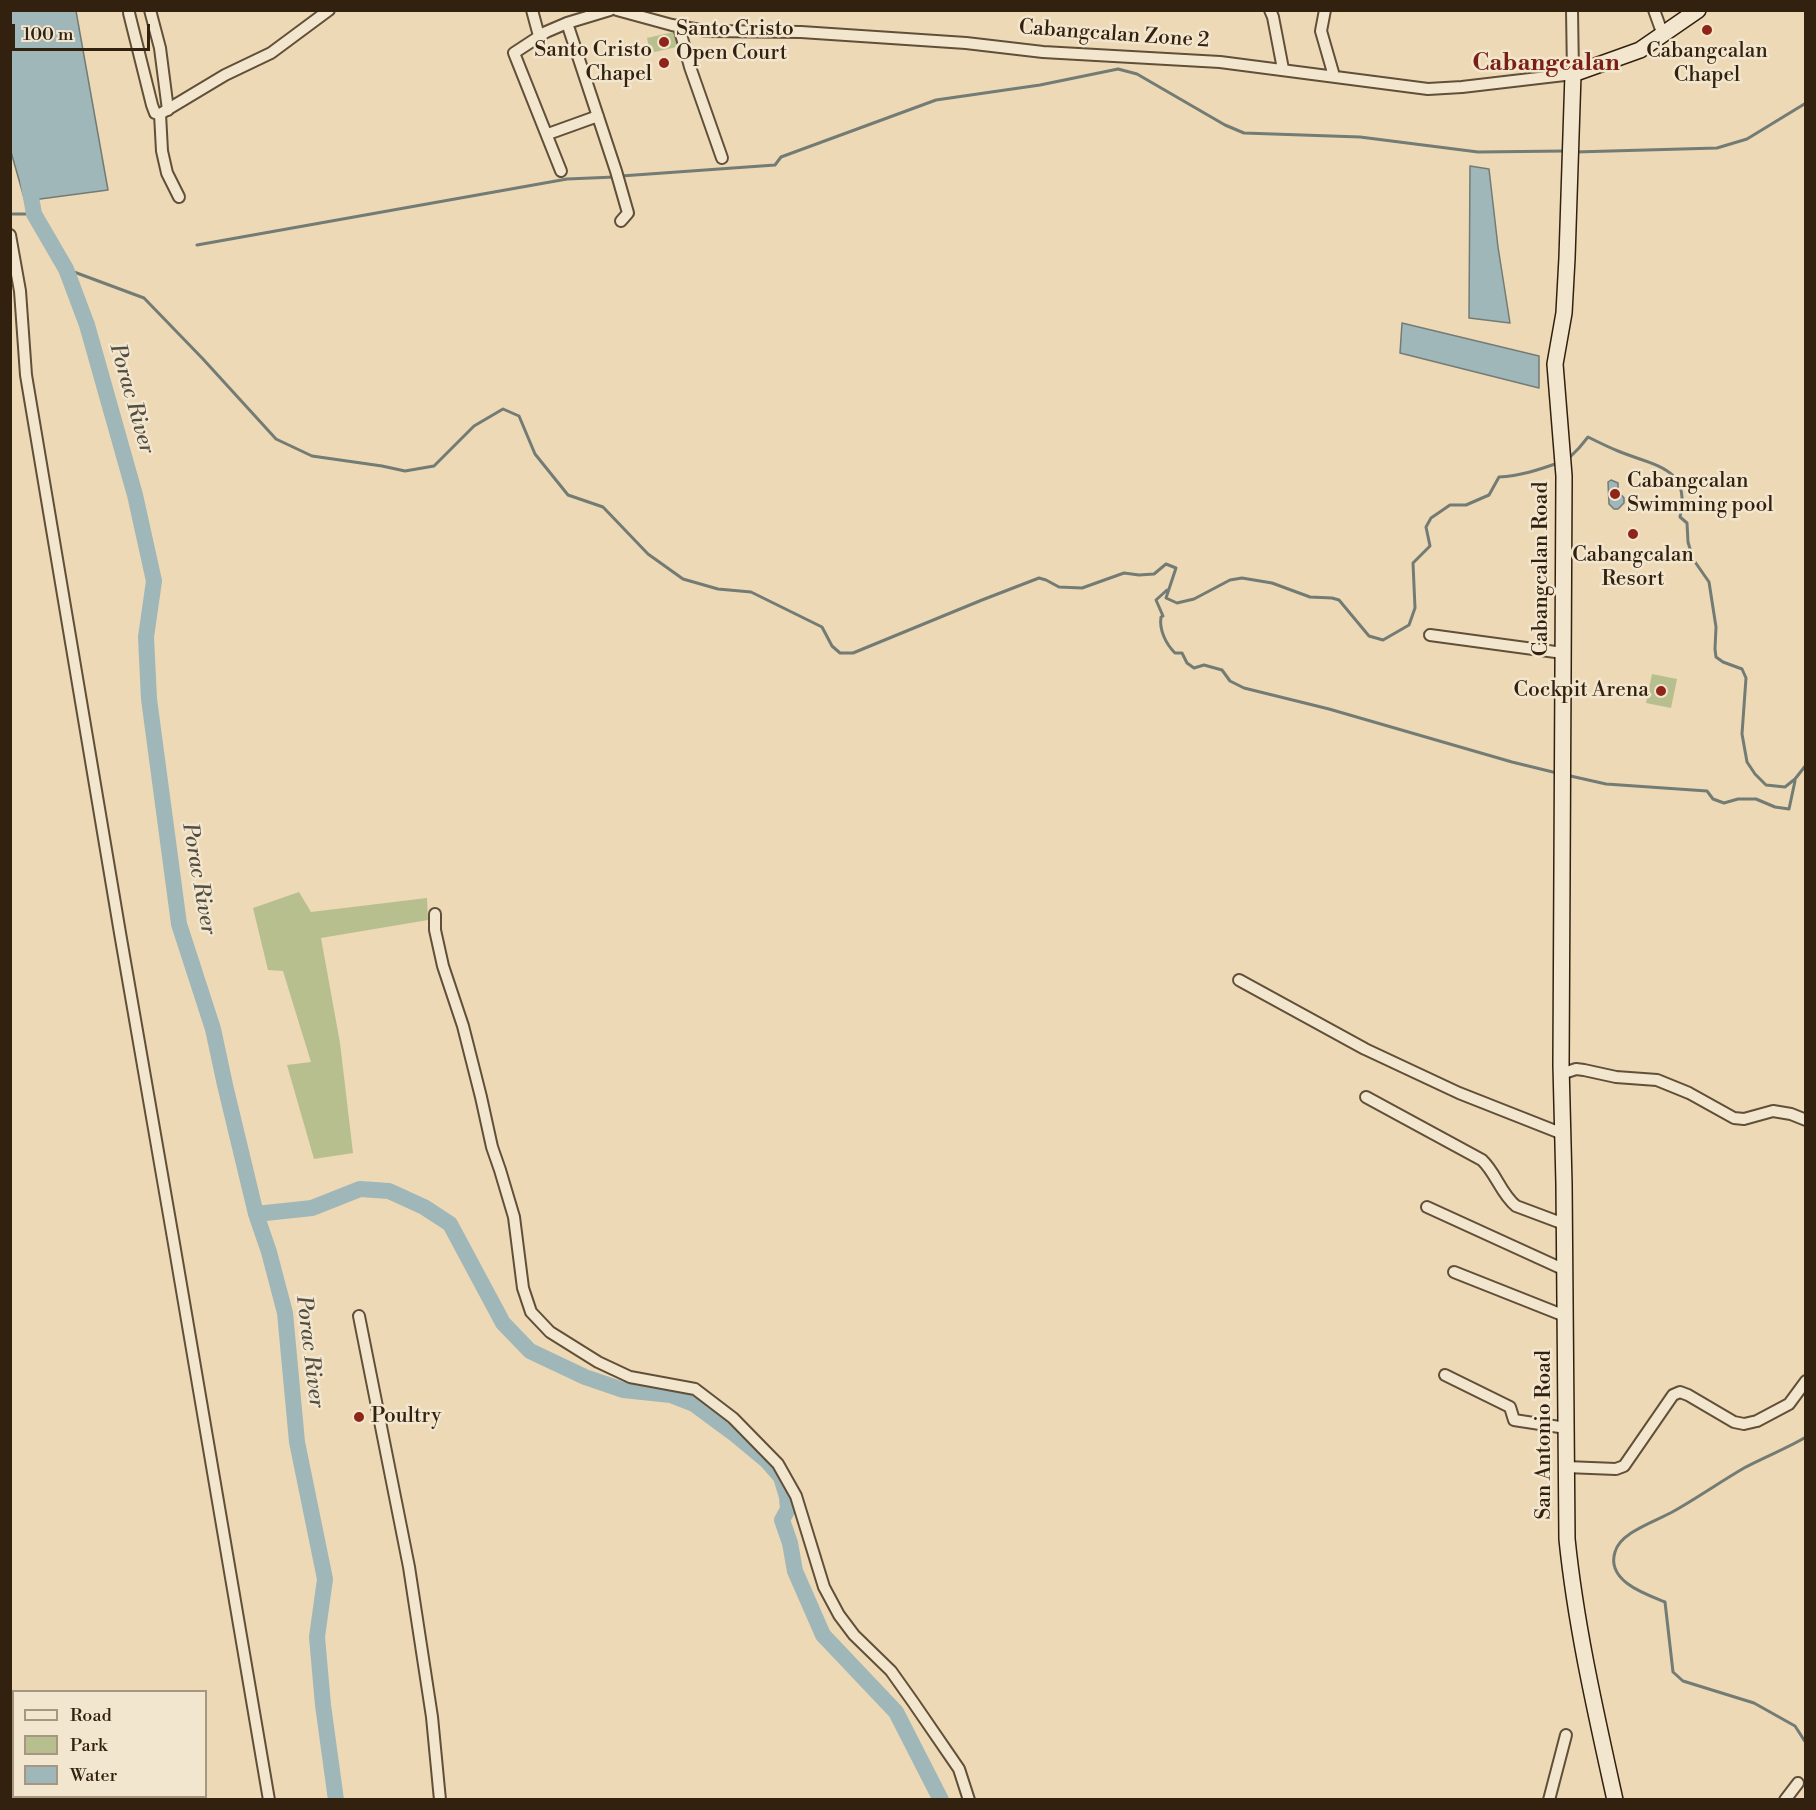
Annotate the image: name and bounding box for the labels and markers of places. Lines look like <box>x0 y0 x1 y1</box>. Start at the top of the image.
place label: Santo Cristo Open Court <box>676 17 794 67</box>
marker: Cabangcalan Chapel <box>1700 23 1714 37</box>
marker: Santo Cristo Open Court <box>657 35 671 49</box>
place label: Santo Cristo Chapel <box>534 38 652 88</box>
place label: Cabangcalan Chapel <box>1646 39 1768 89</box>
marker: Santo Cristo Chapel <box>657 56 671 70</box>
place label: Cabangcalan Swimming pool <box>1627 469 1774 519</box>
marker: Cabangcalan Swimming pool <box>1608 487 1622 501</box>
marker: Cabangcalan Resort <box>1626 527 1640 541</box>
place label: Cabangcalan Resort <box>1572 543 1694 593</box>
place label: Cockpit Arena <box>1514 678 1649 704</box>
marker: Cockpit Arena <box>1654 684 1668 698</box>
place label: Poultry <box>371 1404 441 1430</box>
marker: Poultry <box>352 1410 366 1424</box>

